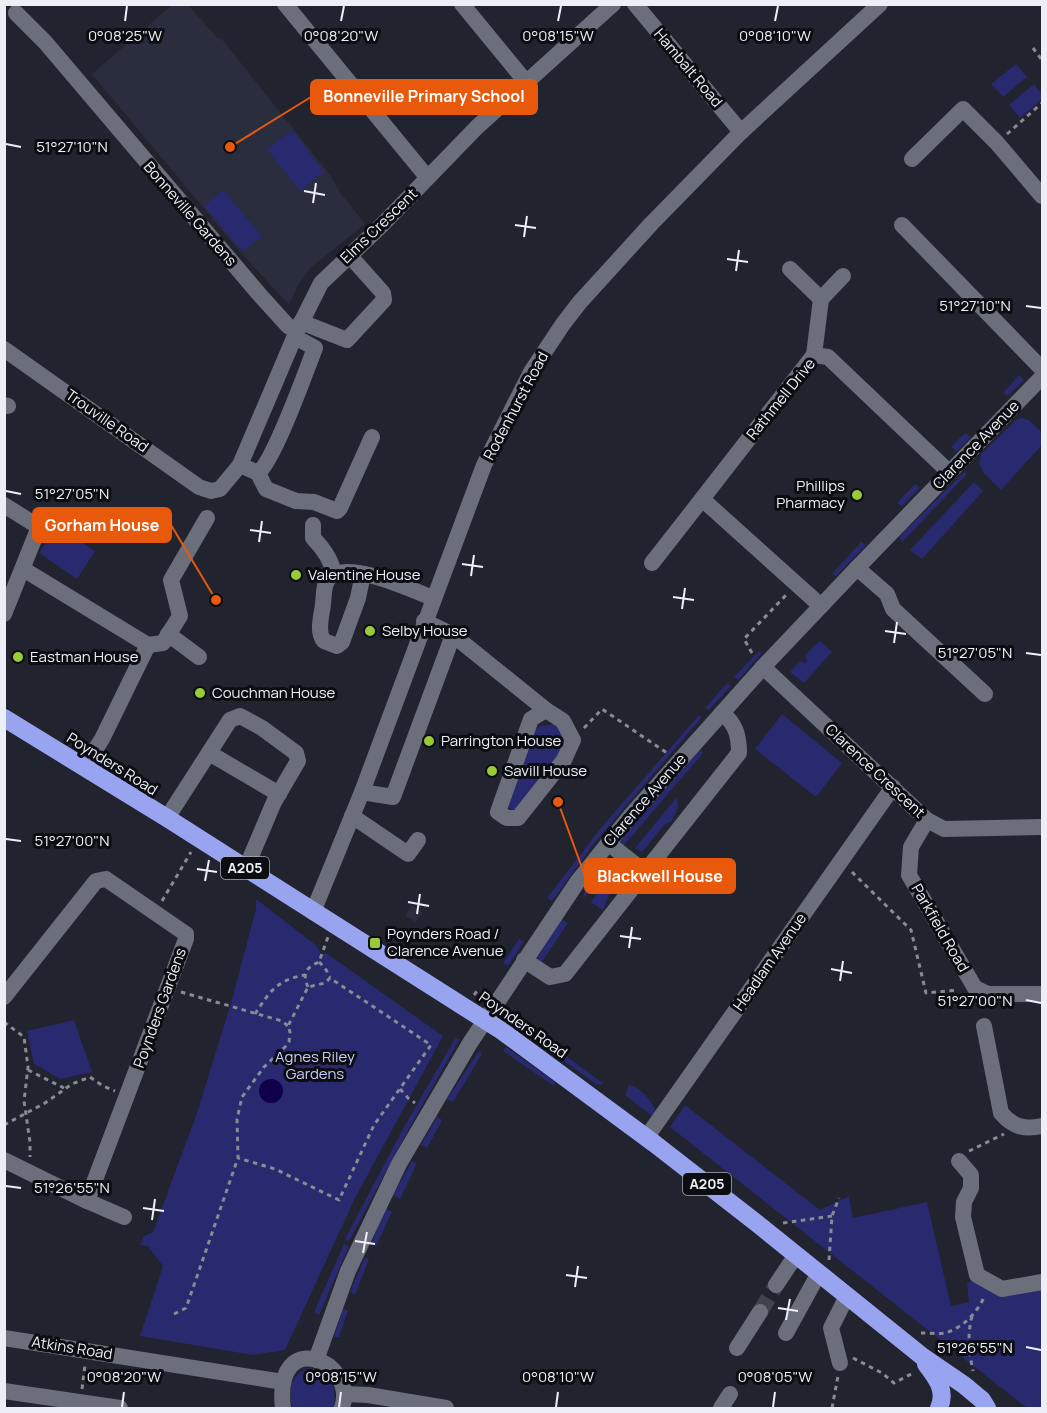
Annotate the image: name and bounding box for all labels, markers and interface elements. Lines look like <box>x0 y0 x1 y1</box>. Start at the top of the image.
street label: Hambalt Road <box>649 24 727 111</box>
text: 0°08'25"W <box>88 25 162 46</box>
text: 0°08'20"W <box>304 25 378 46</box>
text: 0°08'15"W <box>522 25 594 46</box>
text: 0°08'10"W <box>739 25 811 46</box>
callout: Bonneville Primary School <box>311 80 537 114</box>
text: Bonneville Primary School <box>323 85 525 107</box>
text: 51°27'10"N <box>36 136 108 157</box>
street label: Bonneville Gardens <box>139 157 242 271</box>
street label: Elms Crescent <box>335 183 422 268</box>
text: 51°27'10"N <box>939 295 1011 316</box>
street label: Rodenhurst Road <box>478 348 553 464</box>
street label: Rathmell Drive <box>741 353 820 444</box>
street label: Trouville Road <box>62 384 153 457</box>
street label: Clarence Avenue <box>928 395 1024 494</box>
place label: Phillips Pharmacy <box>776 475 845 513</box>
text: 51°27'05"N <box>35 483 109 504</box>
marker: Phillips Pharmacy <box>850 488 864 502</box>
callout: Gorham House <box>33 508 171 542</box>
text: Gorham House <box>45 514 160 536</box>
place label: Valentine House <box>308 564 421 585</box>
marker: Valentine House <box>289 568 303 582</box>
place label: Selby House <box>382 620 468 641</box>
marker: Selby House <box>363 624 377 638</box>
text: 51°27'05"N <box>938 642 1012 663</box>
place label: Eastman House <box>30 646 139 667</box>
marker: Eastman House <box>11 650 25 664</box>
place label: Couchman House <box>212 682 336 703</box>
marker: Couchman House <box>193 686 207 700</box>
street label: Clarence Crescent <box>821 719 930 822</box>
street label: Poynders Road <box>63 727 162 800</box>
place label: Parrington House <box>441 730 562 751</box>
marker: Parrington House <box>422 734 436 748</box>
street label: Clarence Avenue <box>599 749 691 850</box>
place label: Savill House <box>504 760 587 781</box>
marker: Savill House <box>485 764 499 778</box>
text: 51°27'00"N <box>35 830 110 851</box>
road number: A205 <box>221 857 269 879</box>
callout: Blackwell House <box>585 859 735 893</box>
text: Blackwell House <box>597 865 723 887</box>
street label: Parkfield Road <box>907 880 974 976</box>
street label: Headlam Avenue <box>728 908 811 1015</box>
place label: Poynders Road / Clarence Avenue <box>387 923 504 961</box>
marker: Poynders Road / Clarence Avenue <box>368 936 382 950</box>
street label: Poynders Gardens <box>128 945 191 1071</box>
street label: Poynders Road <box>475 986 572 1063</box>
text: 51°27'00"N <box>938 990 1013 1011</box>
park label: Agnes Riley Gardens <box>275 1046 355 1084</box>
road number: A205 <box>683 1173 731 1195</box>
text: 51°26'55"N <box>34 1177 110 1198</box>
street label: Atkins Road <box>30 1331 114 1364</box>
text: 51°26'55"N <box>937 1337 1013 1358</box>
text: 0°08'20"W <box>87 1366 161 1387</box>
text: 0°08'15"W <box>305 1366 377 1387</box>
text: 0°08'10"W <box>522 1366 594 1387</box>
text: 0°08'05"W <box>738 1366 812 1387</box>

